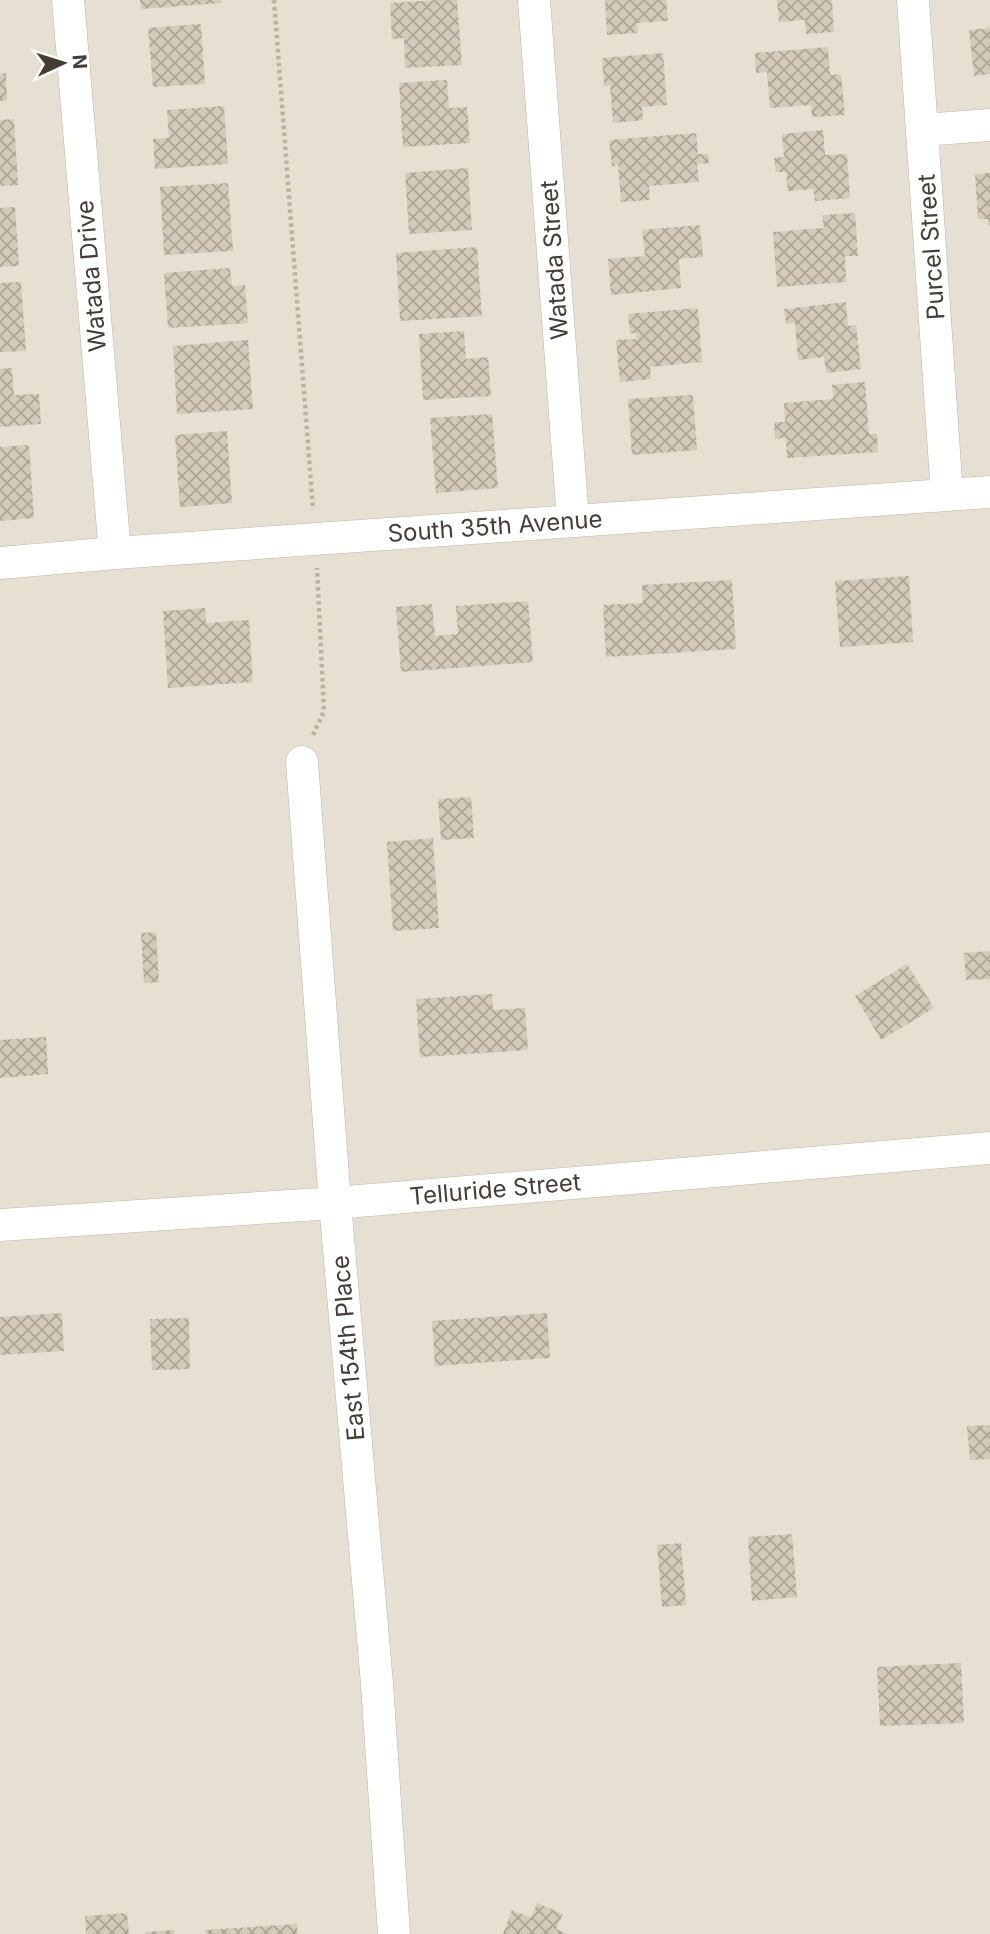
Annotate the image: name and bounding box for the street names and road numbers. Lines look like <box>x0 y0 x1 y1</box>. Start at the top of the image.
street label: Purcel Street <box>911 173 951 321</box>
street label: Watada Street <box>534 179 574 341</box>
street label: Watada Drive <box>70 199 112 353</box>
street label: South 35th Avenue <box>387 504 603 548</box>
street label: Telluride Street <box>408 1167 582 1211</box>
street label: East 154th Place <box>325 1254 371 1442</box>

